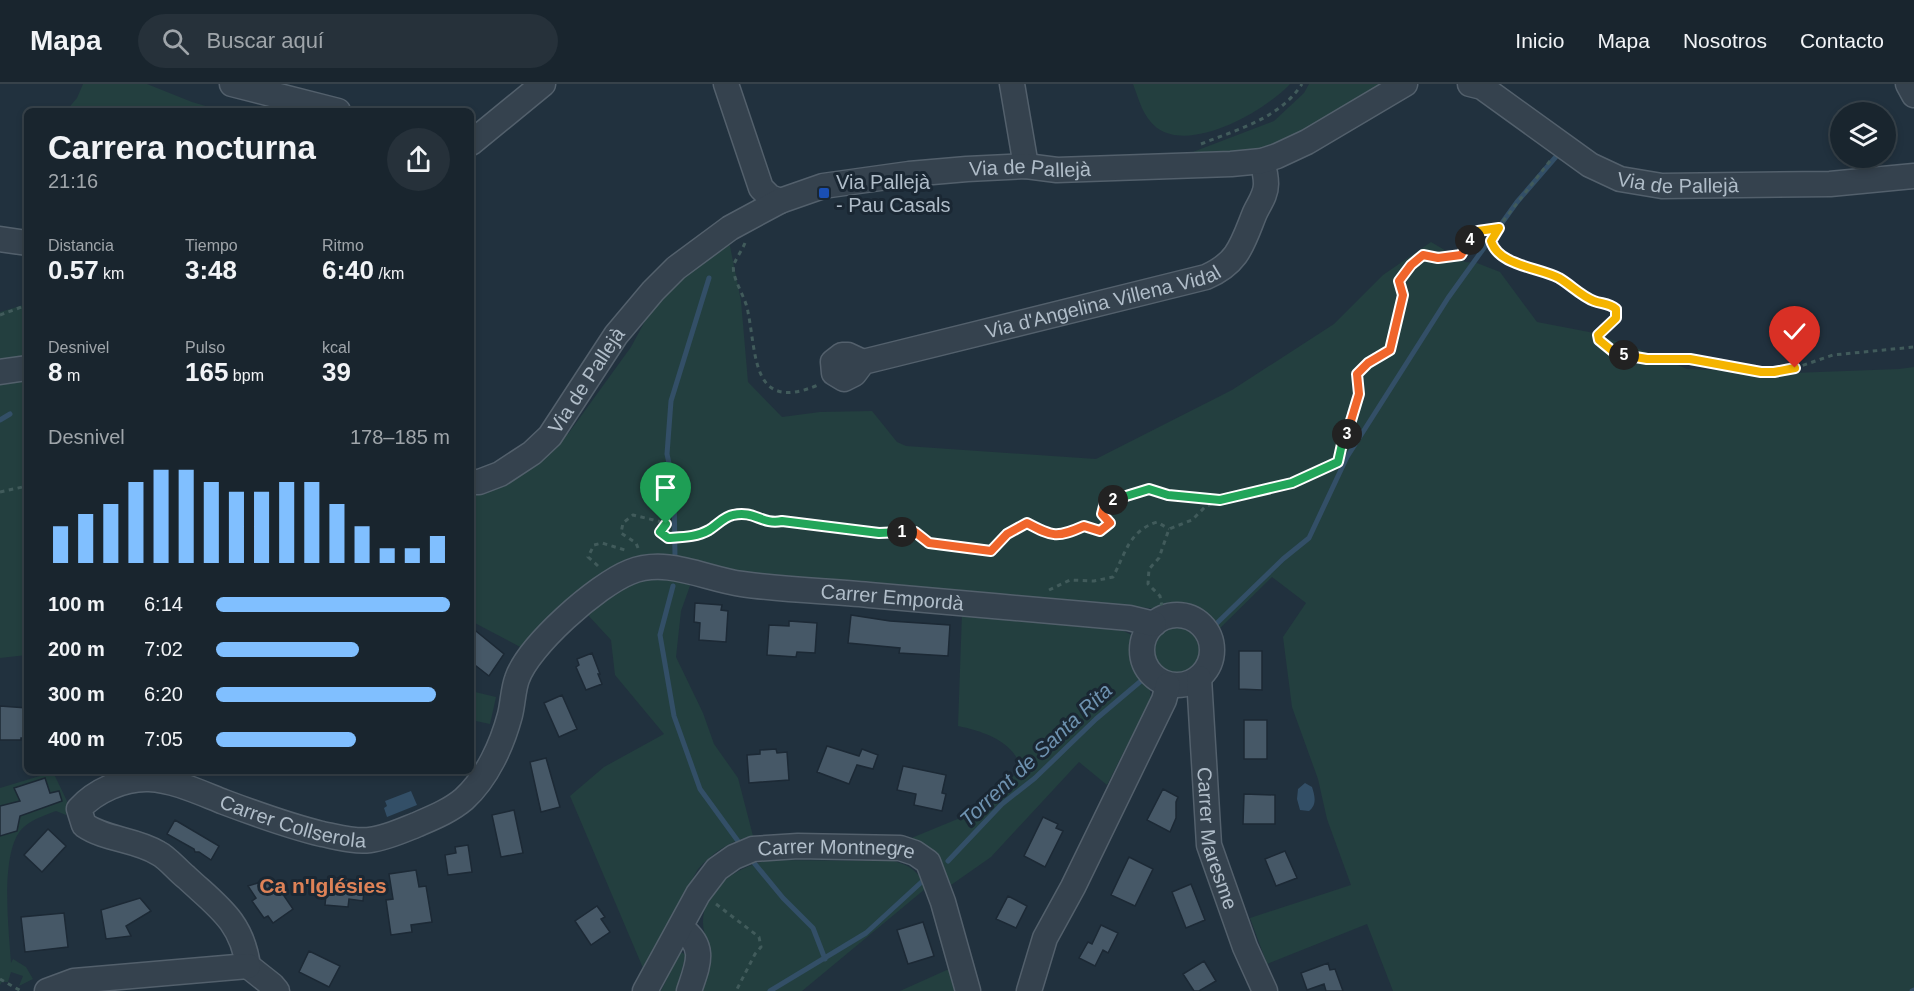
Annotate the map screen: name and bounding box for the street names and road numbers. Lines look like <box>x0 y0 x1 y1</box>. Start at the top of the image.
street label: Via de Pallejà <box>969 155 1092 181</box>
street label: Via de Pallejà <box>1616 168 1740 197</box>
street label: Via d'Angelina Villena Vidal <box>983 261 1225 342</box>
street label: Via de Pallejà <box>544 322 629 437</box>
street label: Carrer Empordà <box>820 580 966 614</box>
street label: Carrer Maresme <box>1193 766 1242 912</box>
street label: Carrer Collserola <box>217 790 367 852</box>
street label: Carrer Montnegre <box>757 835 918 863</box>

